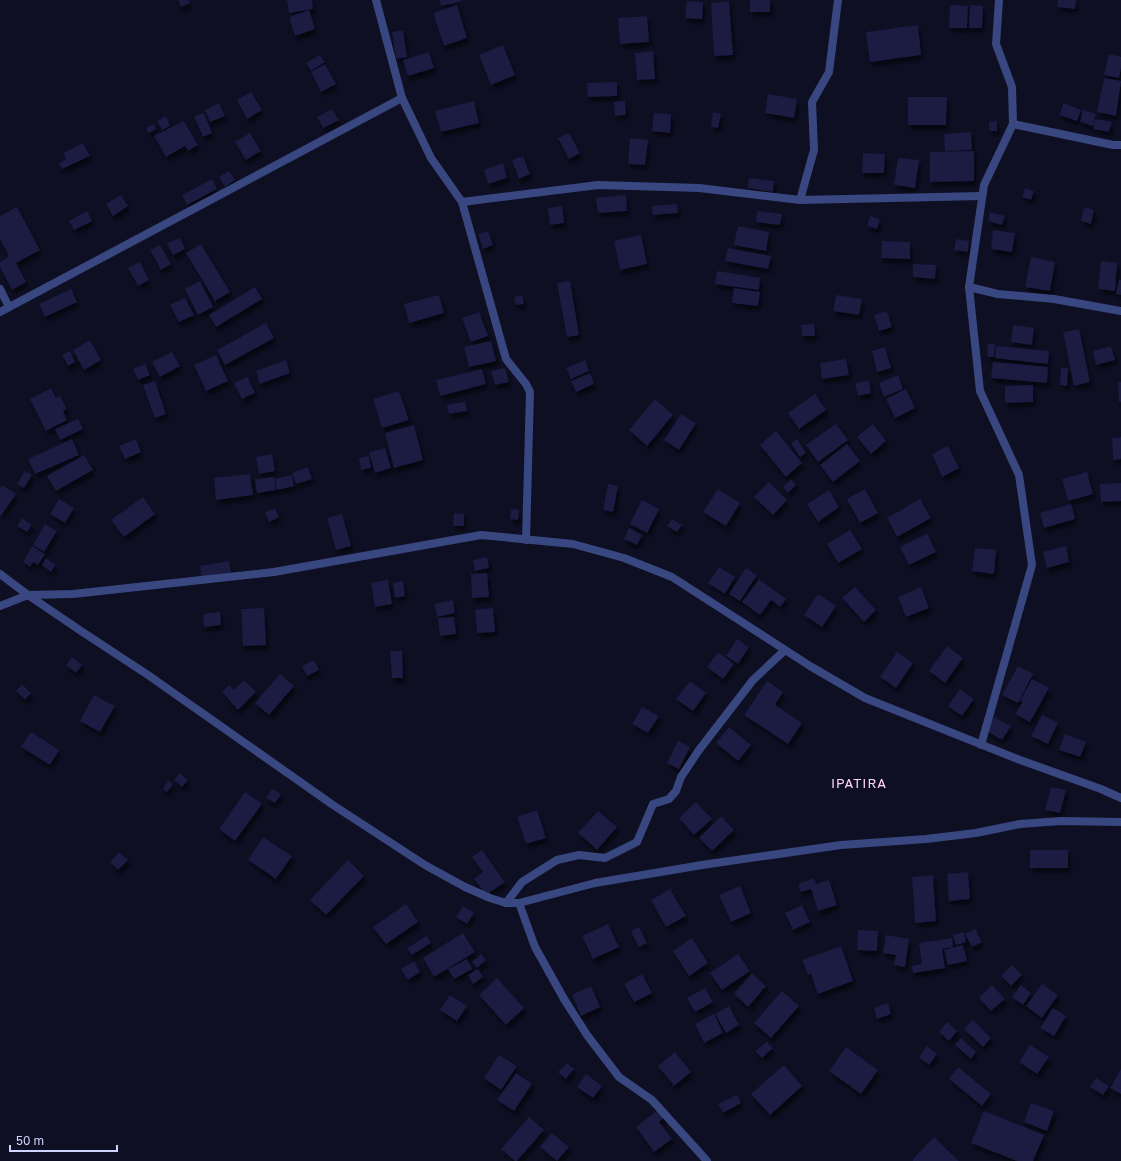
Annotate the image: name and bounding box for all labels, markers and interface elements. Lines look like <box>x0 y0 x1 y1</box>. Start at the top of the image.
district label: IPATIRA <box>831 775 887 791</box>
scale bar <box>10 1127 117 1153</box>
text: 50 m <box>16 1133 44 1148</box>

